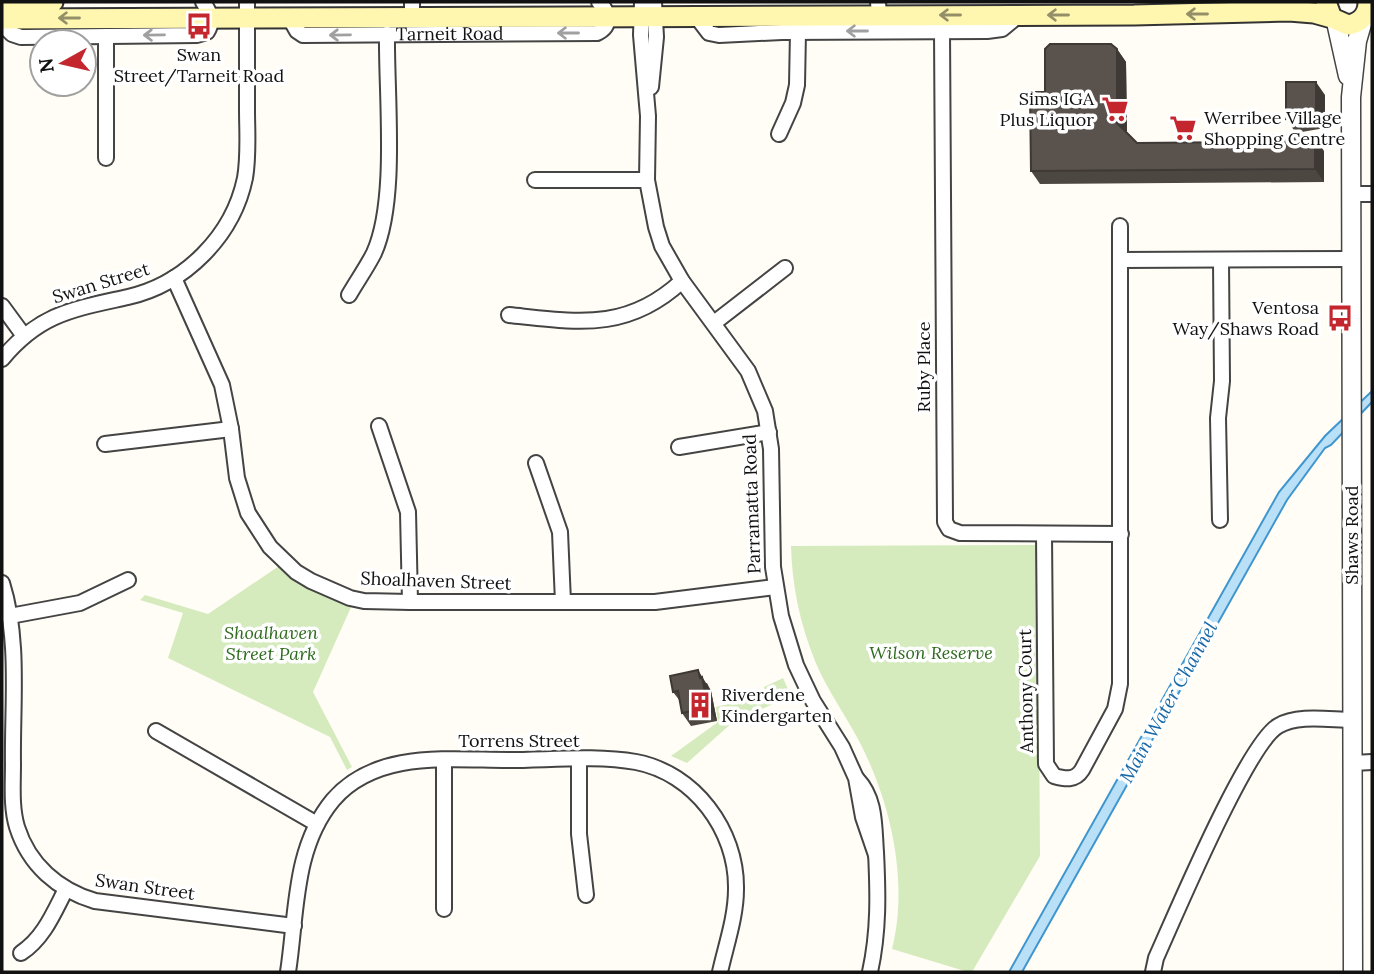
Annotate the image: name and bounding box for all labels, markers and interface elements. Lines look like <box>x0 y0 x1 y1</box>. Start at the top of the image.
one-way arrow <box>1185 7 1208 21</box>
one-way arrow <box>939 8 962 22</box>
one-way arrow <box>1047 8 1070 22</box>
one-way arrow <box>58 11 81 25</box>
bus stop icon: Swan Street/Tarneit Road <box>184 11 214 41</box>
street label: Tarneit Road <box>396 22 504 45</box>
one-way arrow <box>846 24 869 38</box>
one-way arrow <box>557 26 580 40</box>
north arrow <box>28 28 98 98</box>
one-way arrow <box>143 28 166 42</box>
one-way arrow <box>329 28 352 42</box>
place label: Swan Street/Tarneit Road <box>114 43 285 87</box>
text: N <box>33 56 59 74</box>
place label: Sims IGA Plus Liquor <box>1000 87 1095 131</box>
supermarket icon: Sims IGA Plus Liquor <box>1100 94 1130 124</box>
place label: Werribee Village Shopping Centre <box>1204 106 1345 150</box>
supermarket icon: Werribee Village Shopping Centre <box>1168 113 1198 143</box>
street label: Swan Street <box>50 257 152 308</box>
place label: Ventosa Way/Shaws Road <box>1173 296 1319 340</box>
bus stop icon: Ventosa Way/Shaws Road <box>1325 303 1355 333</box>
street label: Ruby Place <box>912 321 935 412</box>
street label: Parramatta Road <box>738 433 765 574</box>
street label: Shaws Road <box>1340 485 1363 585</box>
street label: Shoalhaven Street <box>360 566 512 595</box>
water label: Main Water Channel <box>1114 617 1223 787</box>
park label: Shoalhaven Street Park <box>224 621 318 665</box>
street label: Anthony Court <box>1013 629 1038 754</box>
park label: Wilson Reserve <box>869 641 993 664</box>
place label: Riverdene Kindergarten <box>721 683 832 727</box>
building icon: Riverdene Kindergarten <box>685 690 715 720</box>
street label: Torrens Street <box>458 729 580 752</box>
street label: Swan Street <box>94 868 196 905</box>

